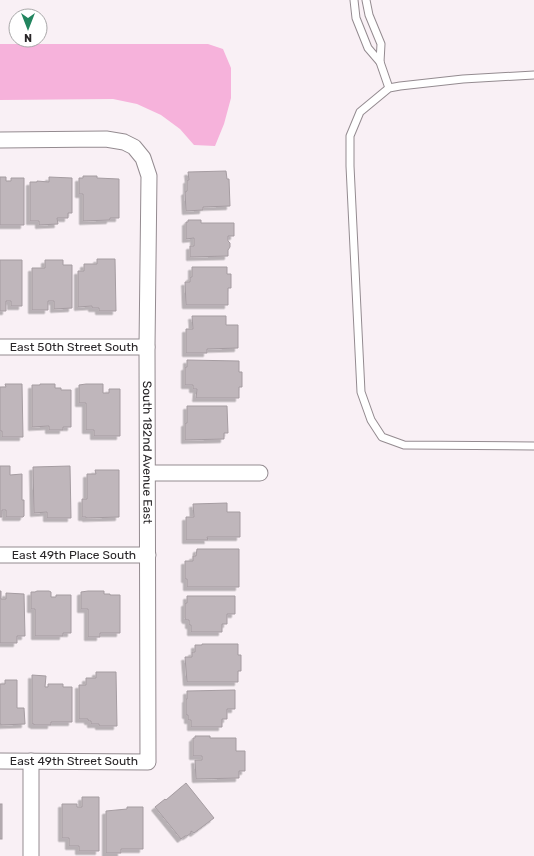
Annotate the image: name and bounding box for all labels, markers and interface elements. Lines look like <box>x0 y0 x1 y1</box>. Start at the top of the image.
north arrow <box>8 8 48 48</box>
text: N <box>24 31 32 44</box>
street label: East 50th Street South <box>10 340 138 354</box>
street label: South 182nd Avenue East <box>140 381 154 524</box>
street label: East 49th Place South <box>12 548 136 562</box>
street label: East 49th Street South <box>10 754 138 768</box>

